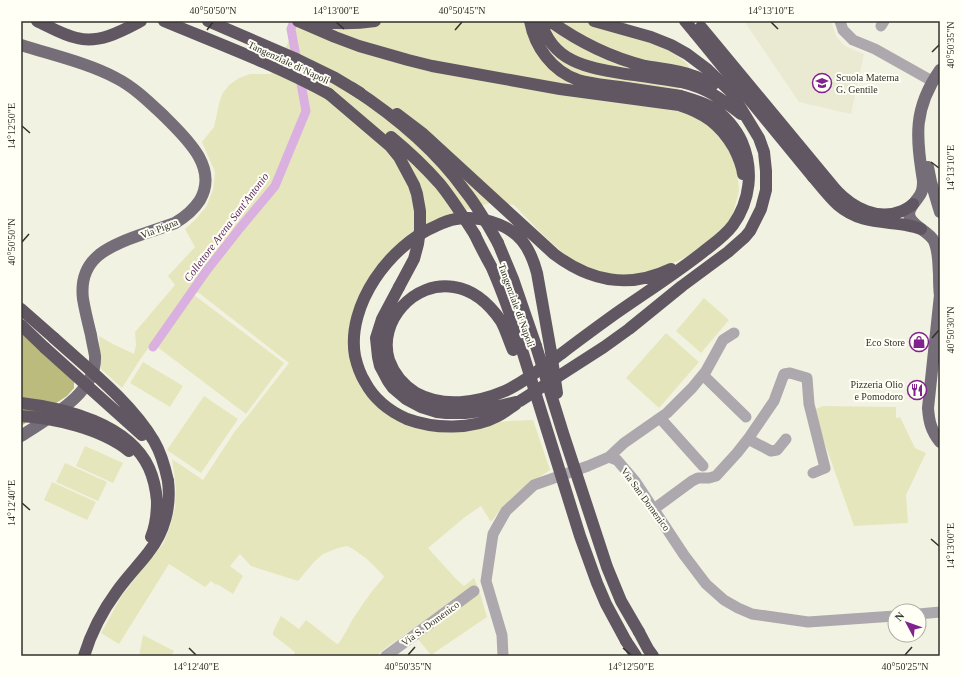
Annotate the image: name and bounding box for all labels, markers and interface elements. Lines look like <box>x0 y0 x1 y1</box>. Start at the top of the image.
text: 40°50'50"N <box>189 5 237 16</box>
text: 14°13'00"E <box>313 5 359 16</box>
text: 40°50'45"N <box>438 5 486 16</box>
text: 14°13'10"E <box>748 5 794 16</box>
text: 40°50'35"N <box>945 21 956 69</box>
street label: Tangenziale di Napoli <box>247 39 331 86</box>
school or university icon: Scuola Materna G. Gentile <box>811 72 833 94</box>
place label: Scuola Materna G. Gentile <box>836 72 900 95</box>
text: 14°12'50"E <box>6 103 17 149</box>
text: 14°13'10"E <box>945 145 956 191</box>
water label: Collettore Arena Sant'Antonio <box>181 170 271 284</box>
street label: Via Pigna <box>139 216 180 241</box>
text: 40°50'50"N <box>6 218 17 266</box>
street label: Tangenziale di Napoli <box>496 262 537 349</box>
text: 40°50'30"N <box>945 306 956 354</box>
shop icon: Eco Store <box>908 331 930 353</box>
place label: Eco Store <box>866 337 906 348</box>
place label: Pizzeria Olio e Pomodoro <box>851 379 903 402</box>
restaurant icon: Pizzeria Olio e Pomodoro <box>906 379 928 401</box>
street label: Via San Domenico <box>619 466 672 533</box>
text: 14°12'40"E <box>6 480 17 526</box>
text: 14°13'00"E <box>945 523 956 569</box>
street label: Via S. Domenico <box>399 599 461 648</box>
north arrow <box>887 603 927 643</box>
text: N <box>892 609 907 623</box>
text: 14°12'40"E <box>173 661 219 672</box>
text: 40°50'35"N <box>384 661 432 672</box>
text: 14°12'50"E <box>608 661 654 672</box>
text: 40°50'25"N <box>881 661 929 672</box>

